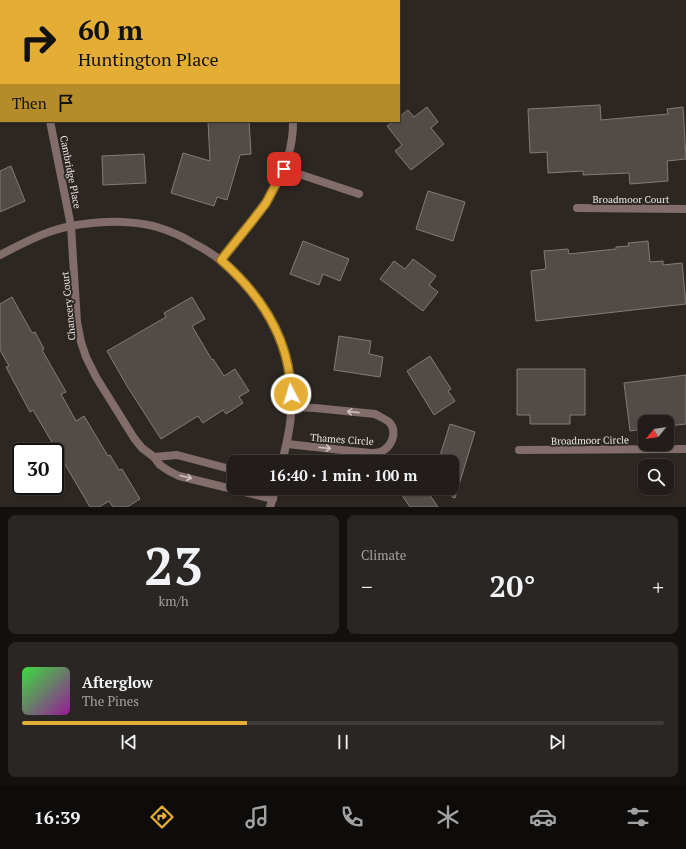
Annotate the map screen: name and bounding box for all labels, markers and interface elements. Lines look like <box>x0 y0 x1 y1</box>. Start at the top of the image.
text: 60 m <box>78 11 143 48</box>
icon: right <box>12 16 64 68</box>
text: Huntington Place <box>78 47 218 71</box>
icon: arrive <box>55 92 77 114</box>
text: Then <box>12 93 47 113</box>
street label: Cambridge Place <box>57 134 84 210</box>
pin <box>267 152 301 186</box>
icon: arrive <box>273 158 295 180</box>
street label: Broadmoor Court <box>592 193 670 206</box>
street label: Chancery Court <box>58 271 79 341</box>
position arrow <box>270 373 312 415</box>
one-way arrow <box>347 408 360 416</box>
north arrow <box>638 415 674 451</box>
map controls <box>638 415 674 495</box>
street label: Thames Circle <box>310 431 374 448</box>
street label: Broadmoor Circle <box>551 433 629 448</box>
speed limit sign: 30 <box>12 443 64 495</box>
one-way arrow <box>318 445 331 452</box>
button: search <box>638 459 674 495</box>
text: 16:40 · 1 min · 100 m <box>269 465 417 485</box>
one-way arrow <box>179 474 192 482</box>
text: 23 <box>144 531 203 600</box>
text: Climate <box>361 546 406 564</box>
text: 20° <box>489 566 536 606</box>
text: − <box>361 572 373 601</box>
text: + <box>652 572 664 601</box>
text: km/h <box>158 592 189 610</box>
text: Afterglow <box>82 672 153 692</box>
text: The Pines <box>82 692 139 710</box>
icon: previous <box>118 731 140 753</box>
icon: pause <box>332 731 354 753</box>
icon: next <box>546 731 568 753</box>
icon: directions <box>148 803 176 831</box>
icon: music <box>243 803 271 831</box>
icon: phone <box>338 803 366 831</box>
icon: climate <box>434 803 462 831</box>
icon: car <box>529 803 557 831</box>
icon: filters <box>624 803 652 831</box>
text: 16:39 <box>34 805 81 829</box>

